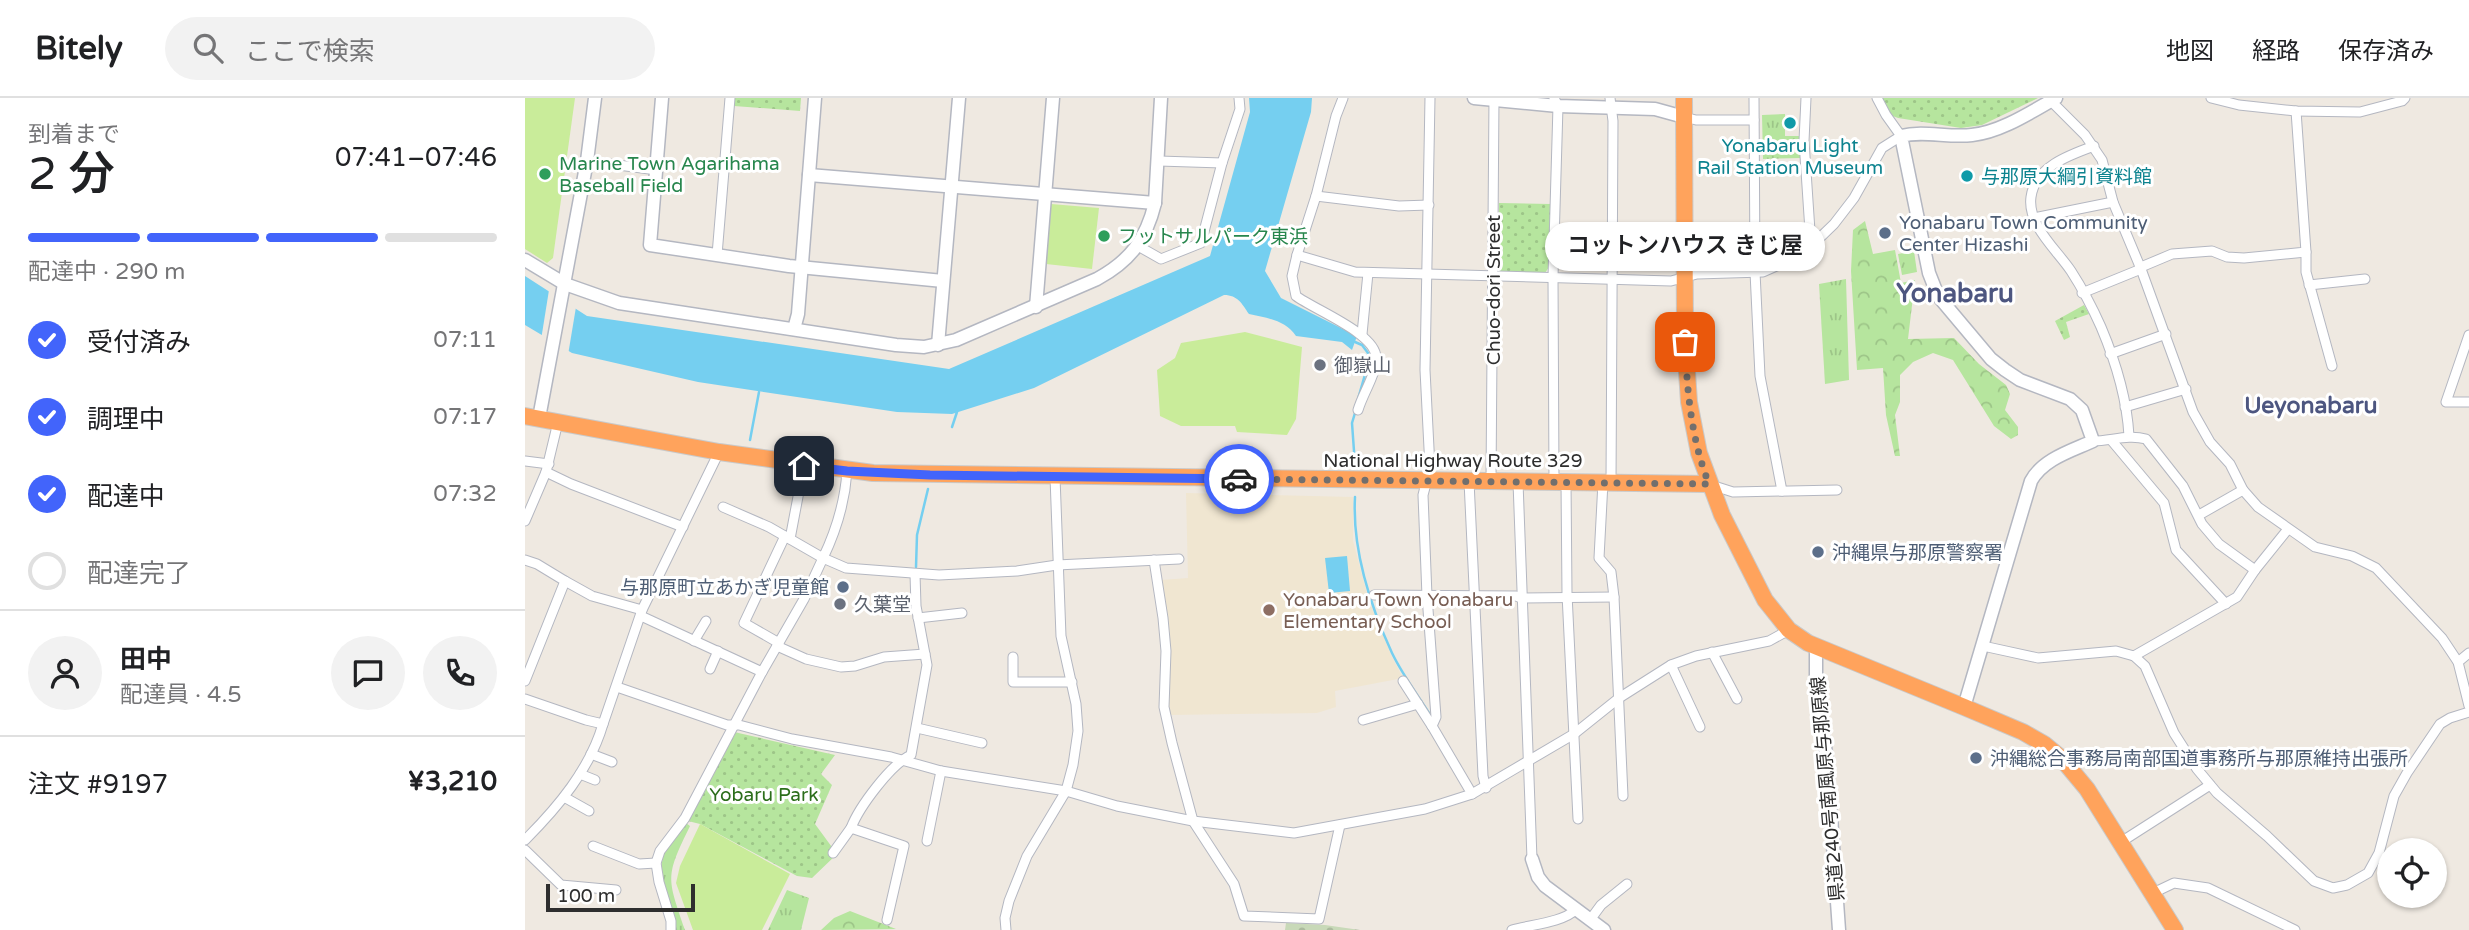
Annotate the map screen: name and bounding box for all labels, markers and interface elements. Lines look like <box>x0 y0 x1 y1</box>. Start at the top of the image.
search box <box>165 17 655 80</box>
text: Bitely <box>35 29 123 68</box>
icon: search <box>189 29 227 67</box>
text: ここで検索 <box>245 36 375 67</box>
text: 地図 <box>2166 37 2214 66</box>
text: 経路 <box>2252 37 2300 66</box>
text: 保存済み <box>2338 37 2434 66</box>
marker: Yonabaru Light Rail Station Museum <box>1782 115 1798 131</box>
text: 到着まで <box>28 121 120 149</box>
place label: Yonabaru Light Rail Station Museum <box>1697 135 1883 179</box>
text: 07:41–07:46 <box>335 142 497 173</box>
text: 2 分 <box>28 147 115 202</box>
place label: Marine Town Agarihama Baseball Field <box>559 153 780 197</box>
marker: Marine Town Agarihama Baseball Field <box>537 166 553 182</box>
place label: 与那原大綱引資料館 <box>1981 166 2152 188</box>
marker: 与那原大綱引資料館 <box>1959 168 1975 184</box>
place label: Yonabaru Town Community Center Hizashi <box>1899 212 2148 256</box>
street label: Chuo-dori Street <box>1483 215 1505 365</box>
callout: コットンハウス きじ屋 <box>1545 223 1825 272</box>
marker: Yonabaru Town Community Center Hizashi <box>1877 225 1893 241</box>
place label: フットサルパーク東浜 <box>1118 226 1308 248</box>
marker: フットサルパーク東浜 <box>1096 228 1112 244</box>
text: コットンハウス きじ屋 <box>1567 232 1803 260</box>
text: 配達中 · 290 m <box>28 258 185 286</box>
district label: Yonabaru <box>1896 278 2014 309</box>
pin <box>1655 312 1715 372</box>
icon: check <box>28 321 66 359</box>
icon: bag <box>1666 323 1704 361</box>
text: 07:11 <box>433 326 497 354</box>
text: 受付済み <box>87 327 191 358</box>
place label: 御嶽山 <box>1334 355 1391 377</box>
marker: 御嶽山 <box>1312 357 1328 373</box>
district label: Ueyonabaru <box>2244 392 2378 420</box>
icon: check <box>28 398 66 436</box>
text: 07:17 <box>433 403 497 431</box>
text: 調理中 <box>87 404 165 435</box>
pin <box>774 436 834 496</box>
courier <box>1204 444 1274 514</box>
icon: home <box>785 447 823 485</box>
street label: National Highway Route 329 <box>1323 450 1583 472</box>
icon: car <box>1220 460 1258 498</box>
icon: check <box>28 475 66 513</box>
text: 07:32 <box>433 480 497 508</box>
text: 配達中 <box>87 481 165 512</box>
place label: 沖縄県与那原警察署 <box>1832 542 2003 564</box>
marker: 沖縄県与那原警察署 <box>1810 544 1826 560</box>
text: 配達完了 <box>87 558 191 589</box>
place label: 与那原町立あかぎ児童館 <box>620 577 829 599</box>
marker: 与那原町立あかぎ児童館 <box>835 579 851 595</box>
place label: Yonabaru Town Yonabaru Elementary School <box>1283 589 1513 633</box>
place label: 久葉堂 <box>854 594 911 616</box>
marker: 久葉堂 <box>832 596 848 612</box>
marker: Yonabaru Town Yonabaru Elementary School <box>1261 602 1277 618</box>
button: person <box>28 636 102 710</box>
button: chat <box>331 636 405 710</box>
button: phone <box>423 636 497 710</box>
text: 田中 <box>120 644 172 675</box>
street label: 県道240号南風原与那原線 <box>1807 675 1849 902</box>
text: 配達員 · 4.5 <box>120 681 242 709</box>
place label: 沖縄総合事務局南部国道事務所与那原維持出張所 <box>1990 748 2408 770</box>
marker: 沖縄総合事務局南部国道事務所与那原維持出張所 <box>1968 750 1984 766</box>
text: ¥3,210 <box>408 766 497 797</box>
text: 注文 #9197 <box>28 769 168 800</box>
park label: Yobaru Park <box>709 784 819 806</box>
map controls <box>2377 838 2447 908</box>
button: locate <box>2377 838 2447 908</box>
scale bar <box>546 881 695 913</box>
text: 100 m <box>557 885 615 907</box>

